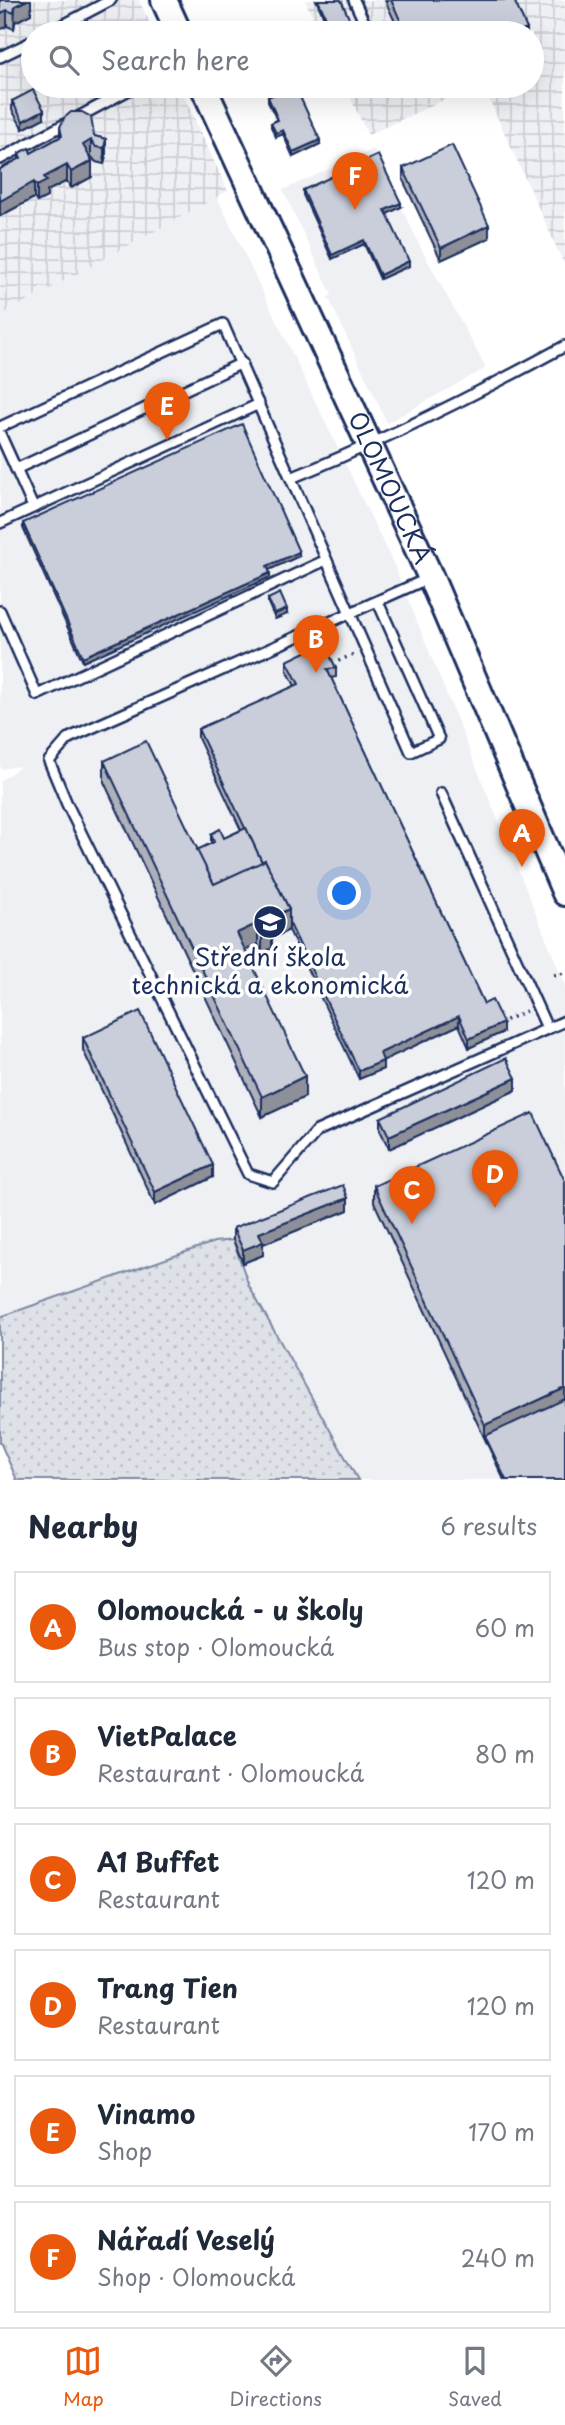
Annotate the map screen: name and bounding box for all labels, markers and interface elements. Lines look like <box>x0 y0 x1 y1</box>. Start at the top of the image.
search box <box>21 21 544 98</box>
text: Search here <box>101 40 250 79</box>
icon: search <box>45 41 83 79</box>
pin: F <box>332 152 378 210</box>
pin: E <box>144 382 190 440</box>
street label: OLOMOUCKÁ <box>340 405 442 569</box>
pin: B <box>293 615 339 673</box>
pin: A <box>499 809 545 867</box>
your location <box>327 876 361 910</box>
school or university icon: Střední škola technická a ekonomická <box>251 903 289 941</box>
place label: Střední škola technická a ekonomická <box>131 938 409 1002</box>
pin: D <box>472 1150 518 1208</box>
pin: C <box>389 1166 435 1224</box>
text: Nearby <box>28 1503 138 1548</box>
text: 6 results <box>441 1508 537 1543</box>
text: Olomoucká - u školy <box>97 1590 364 1629</box>
text: A <box>44 1610 62 1645</box>
text: 60 m <box>475 1610 535 1645</box>
text: Bus stop · Olomoucká <box>97 1629 334 1664</box>
text: VietPalace <box>97 1716 237 1755</box>
text: B <box>45 1736 61 1771</box>
text: 80 m <box>475 1736 535 1771</box>
text: Restaurant · Olomoucká <box>97 1755 364 1790</box>
text: A1 Buffet <box>97 1842 220 1881</box>
text: C <box>44 1862 62 1897</box>
text: 120 m <box>467 1862 535 1897</box>
text: Restaurant <box>97 1881 220 1916</box>
text: Trang Tien <box>97 1968 238 2007</box>
text: D <box>44 1988 62 2023</box>
text: 120 m <box>467 1988 535 2023</box>
text: Restaurant <box>97 2007 220 2042</box>
text: Vinamo <box>97 2094 195 2133</box>
text: E <box>46 2114 60 2149</box>
text: 170 m <box>468 2114 535 2149</box>
text: Shop <box>97 2133 152 2168</box>
text: Nářadí Veselý <box>97 2220 275 2259</box>
text: F <box>46 2240 60 2275</box>
text: 240 m <box>461 2240 535 2275</box>
text: Shop · Olomoucká <box>97 2259 295 2294</box>
tab: Map <box>63 2342 104 2412</box>
tab: Directions <box>230 2342 322 2412</box>
tab: Saved <box>448 2342 502 2412</box>

